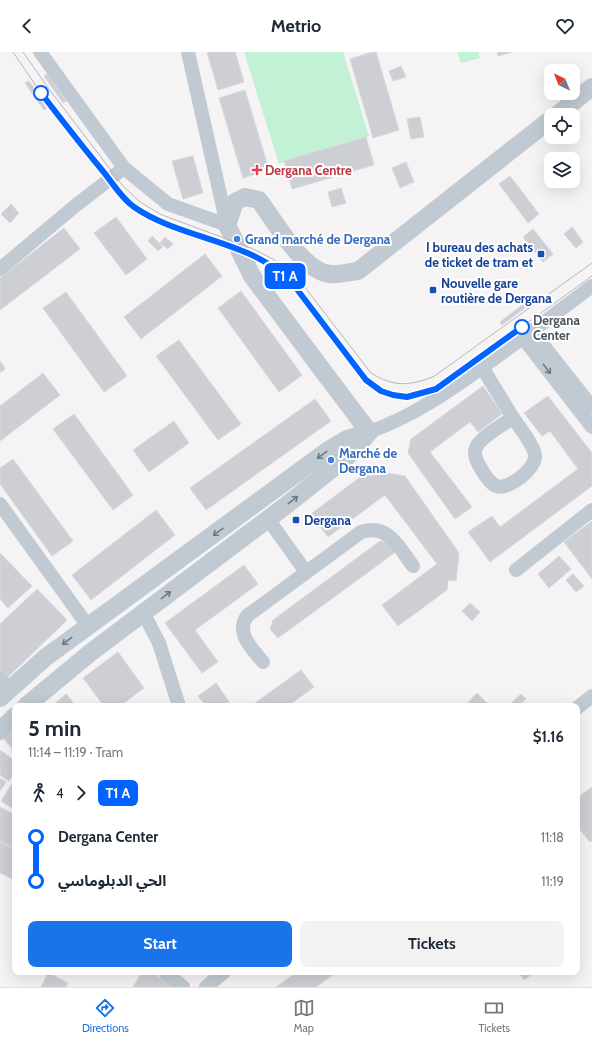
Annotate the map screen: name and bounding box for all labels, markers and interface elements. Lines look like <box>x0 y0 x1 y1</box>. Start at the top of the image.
icon: back <box>16 15 38 37</box>
text: Metrio <box>271 15 321 37</box>
icon: heart <box>554 15 576 37</box>
north arrow <box>544 64 580 100</box>
map controls <box>544 64 580 188</box>
unlabelled marker <box>33 85 49 101</box>
button: locate <box>544 108 580 144</box>
button: layers <box>544 152 580 188</box>
place label: Dergana Centre <box>265 162 352 178</box>
marker: Dergana Centre <box>252 165 262 175</box>
place label: Grand marché de Dergana <box>245 231 391 247</box>
marker: Grand marché de Dergana <box>232 234 242 244</box>
place label: I bureau des achats de ticket de tram et <box>425 239 534 270</box>
marker: I bureau des achats de ticket de tram et <box>536 249 546 259</box>
line badge: T1 A <box>257 263 313 289</box>
text: T1 A <box>273 267 297 285</box>
place label: Nouvelle gare routière de Dergana <box>441 275 552 306</box>
marker: Nouvelle gare routière de Dergana <box>428 285 438 295</box>
place label: Dergana Center <box>533 312 580 343</box>
marker: Dergana Center <box>514 319 530 335</box>
one-way arrow <box>543 363 551 374</box>
place label: Marché de Dergana <box>339 445 398 476</box>
one-way arrow <box>317 451 328 459</box>
marker: Marché de Dergana <box>326 455 336 465</box>
one-way arrow <box>287 496 298 504</box>
place label: Dergana <box>304 512 351 528</box>
marker: Dergana <box>291 515 301 525</box>
one-way arrow <box>212 528 223 536</box>
one-way arrow <box>160 590 171 599</box>
one-way arrow <box>62 637 73 645</box>
text: 5 min <box>28 715 81 742</box>
text: $1.16 <box>533 728 564 746</box>
text: 11:14 – 11:19 · Tram <box>28 744 123 760</box>
icon: walk <box>28 782 50 804</box>
icon: forward <box>70 782 92 804</box>
text: T1 A <box>106 784 130 802</box>
text: 4 <box>56 785 64 801</box>
text: Dergana Center <box>58 828 158 846</box>
text: 11:18 <box>541 829 564 845</box>
text: الحي الدبلوماسي <box>58 872 166 890</box>
text: 11:19 <box>541 873 564 889</box>
button: Start <box>28 921 292 967</box>
button: Tickets <box>300 921 564 967</box>
tab: Directions <box>82 997 129 1035</box>
tab: Map <box>293 997 315 1035</box>
tab: Tickets <box>478 997 510 1035</box>

